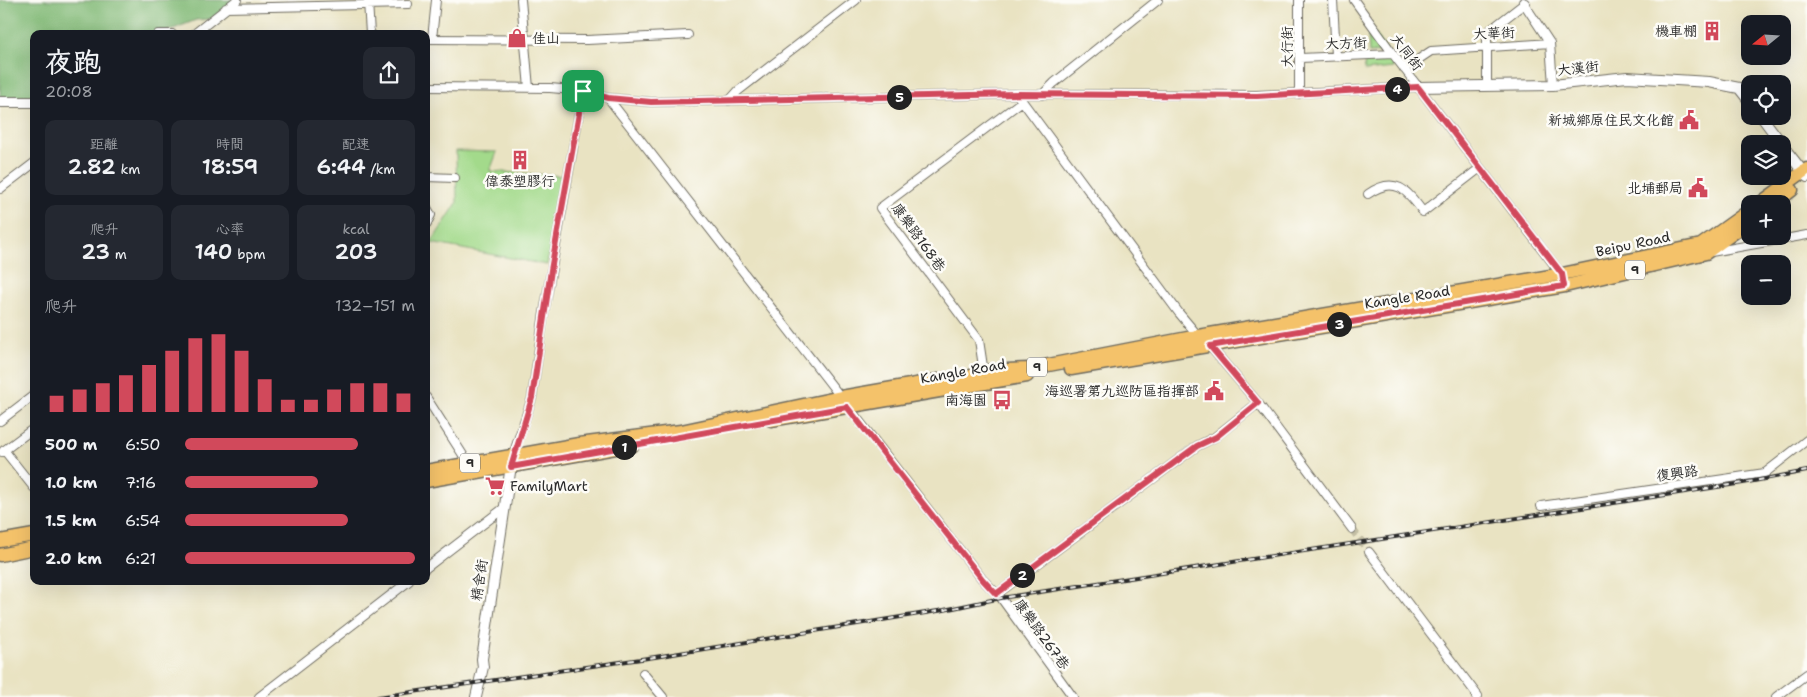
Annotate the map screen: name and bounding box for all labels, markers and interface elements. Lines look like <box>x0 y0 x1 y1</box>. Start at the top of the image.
north arrow <box>1741 15 1791 65</box>
map controls <box>1741 15 1791 305</box>
building icon: 機車棚 <box>1701 20 1723 42</box>
place label: 機車棚 <box>1655 22 1697 40</box>
street label: 大華街 <box>1473 23 1515 43</box>
street label: 大行街 <box>1278 26 1296 68</box>
shop icon: 佳山 <box>506 27 528 49</box>
place label: 佳山 <box>532 29 560 47</box>
street label: 大同街 <box>1387 30 1427 74</box>
street label: 大方街 <box>1325 33 1367 53</box>
text: 夜跑 <box>45 43 101 81</box>
button: share <box>363 47 415 99</box>
street label: 大漢街 <box>1556 57 1600 79</box>
pin <box>562 70 604 112</box>
button: locate <box>1741 75 1791 125</box>
pin: 4 <box>1384 76 1410 102</box>
icon: arrive <box>569 77 597 105</box>
text: 4 <box>1393 80 1402 98</box>
text: 20:08 <box>45 81 93 102</box>
pin: 5 <box>886 84 912 110</box>
text: 5 <box>895 88 904 106</box>
public building icon: 新城鄉原住民文化館 <box>1678 109 1700 131</box>
place label: 新城鄉原住民文化館 <box>1548 111 1674 129</box>
text: 距離 <box>90 135 118 153</box>
text: 時間 <box>216 135 244 153</box>
text: 配速 <box>342 135 370 153</box>
button: layers <box>1741 135 1791 185</box>
building icon: 偉泰塑膠行 <box>509 149 531 171</box>
text: 2.82 <box>68 153 116 181</box>
text: 18:59 <box>202 153 258 181</box>
text: 6:44 <box>317 153 366 181</box>
text: km <box>116 160 140 178</box>
text: /km <box>366 160 395 178</box>
place label: 偉泰塑膠行 <box>485 172 555 190</box>
public building icon: 北埔郵局 <box>1687 177 1709 199</box>
place label: 北埔郵局 <box>1627 179 1683 197</box>
button: + <box>1741 195 1791 245</box>
street label: 康樂路168巷 <box>888 199 950 276</box>
text: 爬升 <box>90 220 118 238</box>
text: 心率 <box>216 220 244 238</box>
text: kcal <box>342 220 370 238</box>
street label: Beipu Road <box>1594 227 1672 261</box>
text: 23 <box>81 238 110 266</box>
text: 140 <box>195 238 233 266</box>
text: 203 <box>335 238 377 266</box>
text: m <box>110 245 127 263</box>
text: bpm <box>233 245 265 263</box>
button: − <box>1741 255 1791 305</box>
road number: 9 <box>1625 260 1645 280</box>
street label: Kangle Road <box>1363 281 1451 313</box>
text: 132–151 m <box>335 295 415 316</box>
text: 爬升 <box>45 296 77 317</box>
pin: 3 <box>1326 312 1352 336</box>
text: 3 <box>1335 315 1344 333</box>
street label: Kangle Road <box>919 355 1007 387</box>
road number: 9 <box>1027 358 1047 377</box>
public building icon: 海巡署第九巡防區指揮部 <box>1203 380 1225 402</box>
place label: 海巡署第九巡防區指揮部 <box>1045 382 1199 400</box>
bus stop icon: 南海園 <box>991 389 1013 411</box>
place label: 南海園 <box>945 391 987 409</box>
text: 500 m <box>45 434 97 455</box>
text: 6:50 <box>125 434 161 455</box>
pin: 1 <box>612 434 636 460</box>
text: 1 <box>621 438 628 456</box>
road number: 9 <box>460 453 480 472</box>
street label: 復興路 <box>1655 461 1699 485</box>
text: 1.0 km <box>45 472 97 493</box>
text: 7:16 <box>125 472 156 493</box>
supermarket icon: FamilyMart <box>484 475 506 497</box>
place label: FamilyMart <box>510 477 588 495</box>
text: 1.5 km <box>45 510 97 531</box>
text: 6:54 <box>125 510 160 531</box>
text: 2.0 km <box>45 548 102 569</box>
text: 6:21 <box>125 548 156 569</box>
street label: 精舍街 <box>467 558 491 602</box>
pin: 2 <box>1010 562 1034 588</box>
text: 2 <box>1018 566 1027 584</box>
street label: 康樂路267巷 <box>1010 595 1074 674</box>

